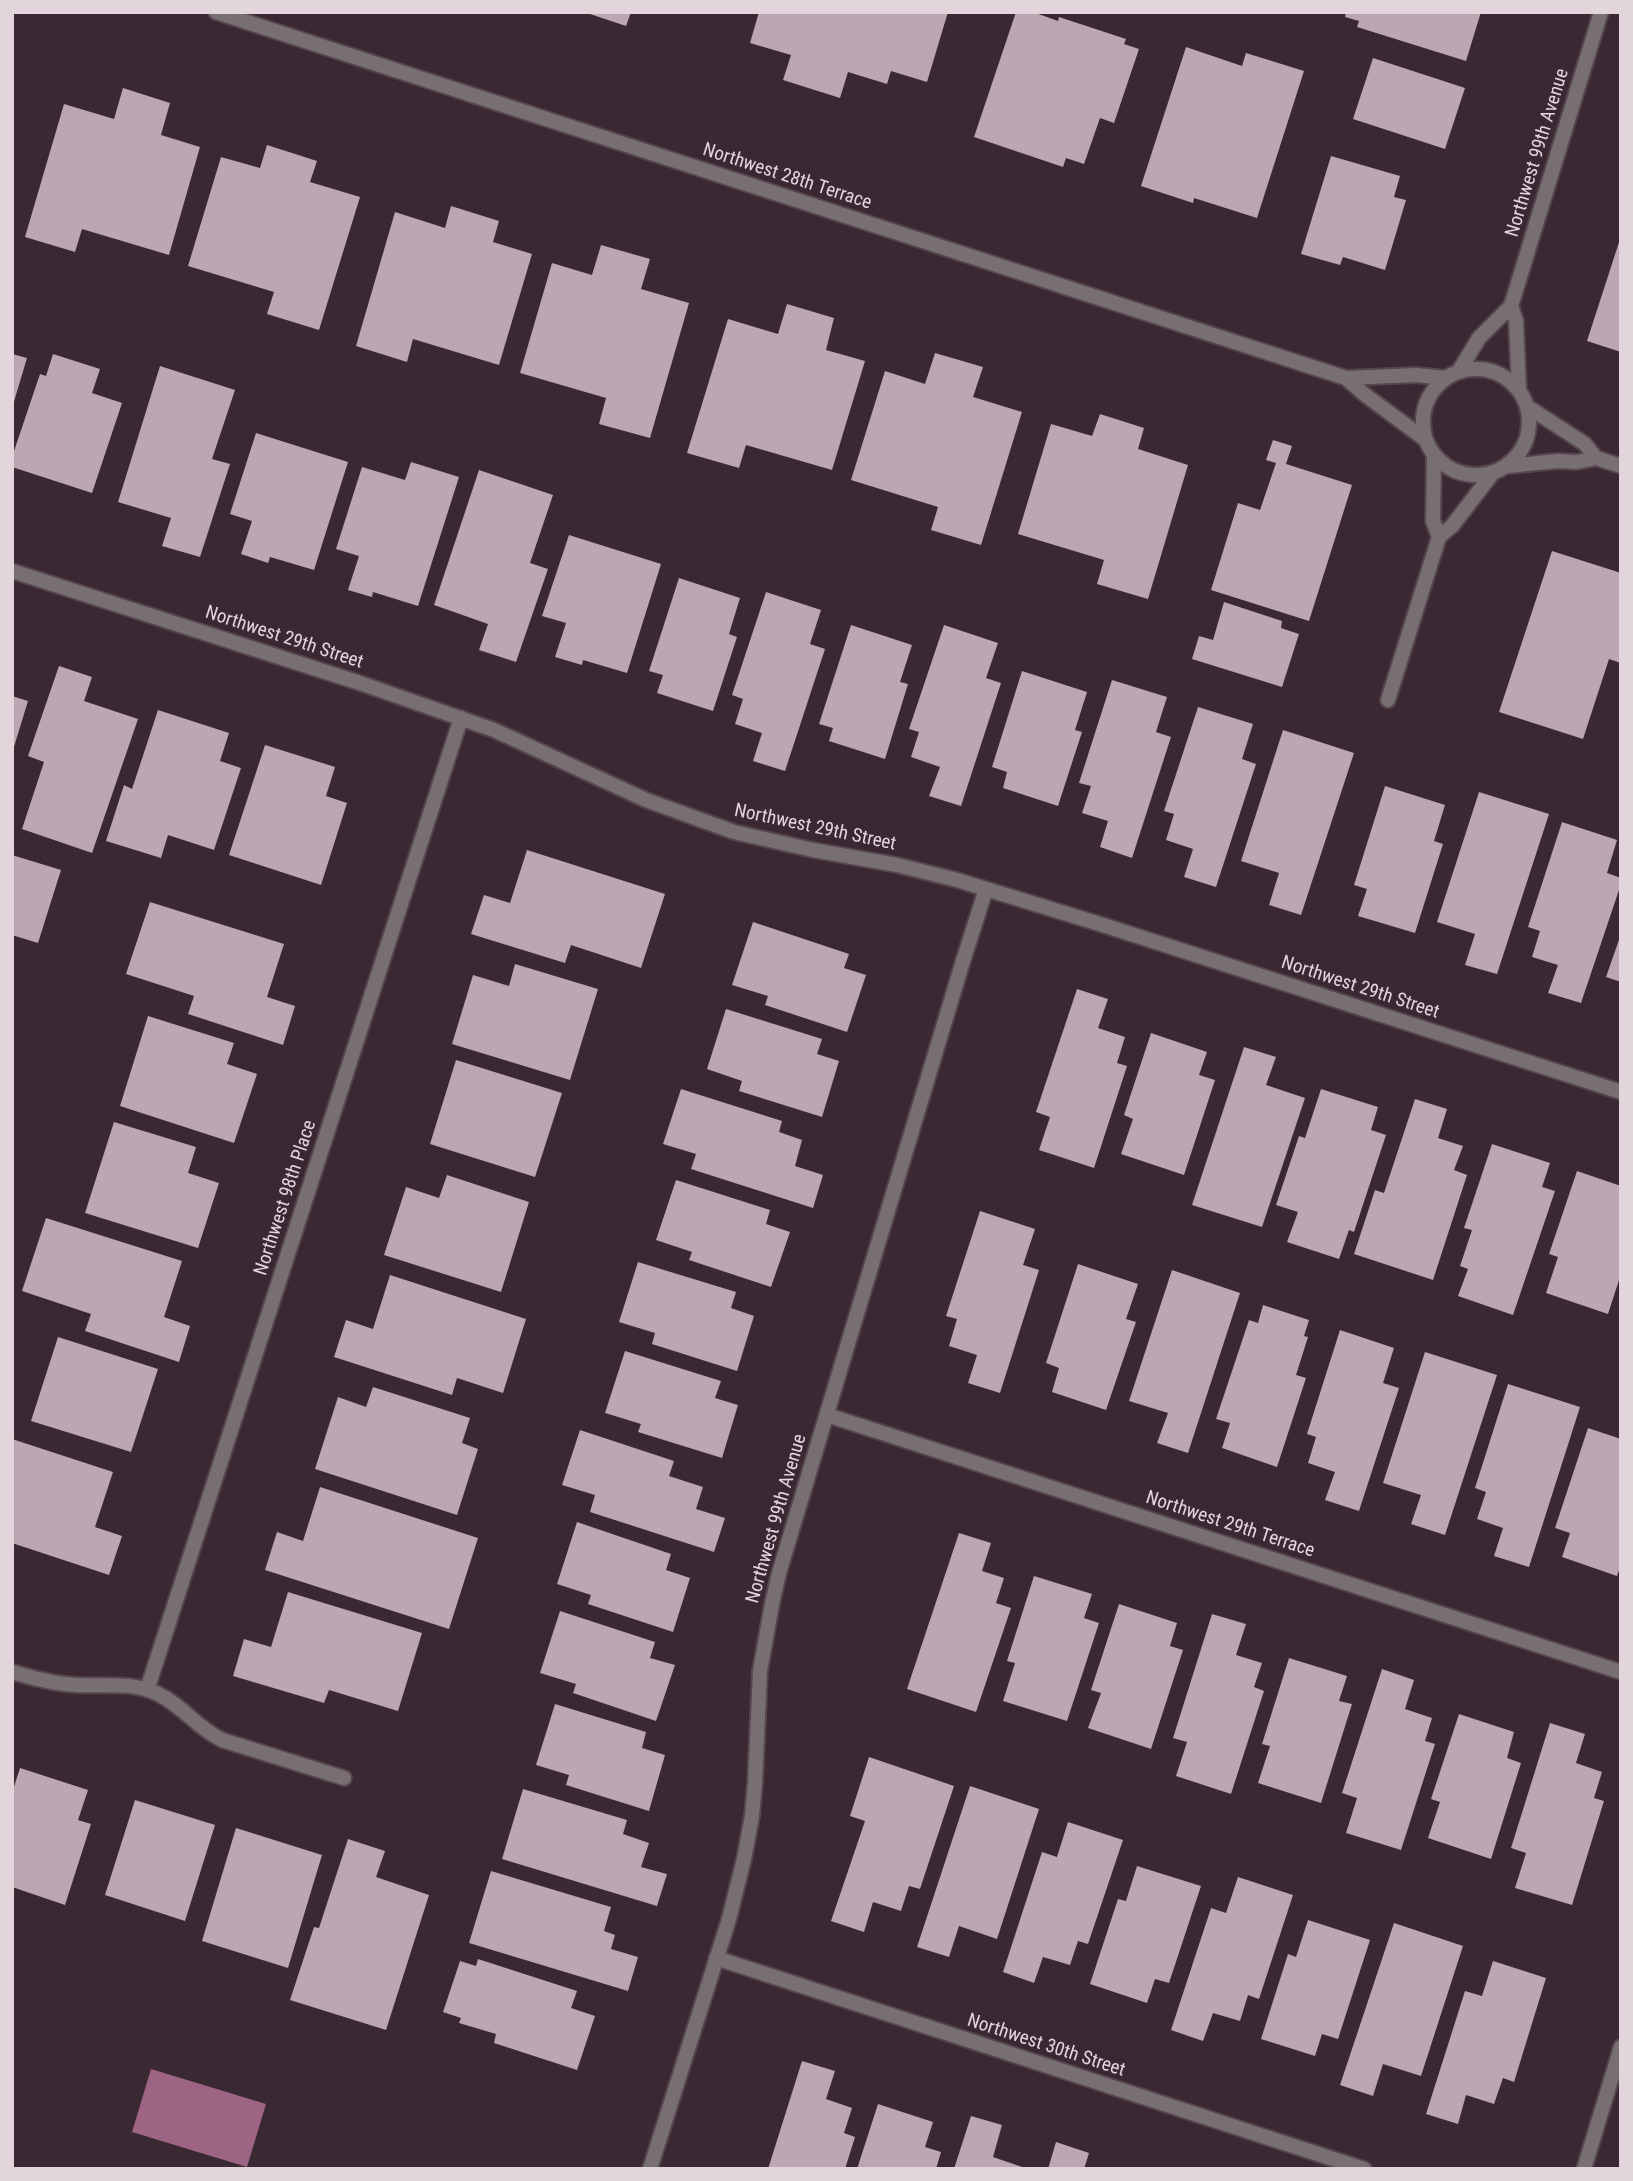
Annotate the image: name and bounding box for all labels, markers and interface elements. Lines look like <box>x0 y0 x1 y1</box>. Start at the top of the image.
street label: Northwest 99th Avenue <box>1502 66 1574 240</box>
street label: Northwest 28th Terrace <box>700 139 874 215</box>
street label: Northwest 29th Street <box>202 602 366 674</box>
street label: Northwest 29th Street <box>732 800 898 856</box>
street label: Northwest 29th Street <box>1278 952 1442 1024</box>
street label: Northwest 98th Place <box>250 1118 322 1278</box>
street label: Northwest 99th Avenue <box>742 1432 812 1606</box>
street label: Northwest 29th Terrace <box>1143 1487 1317 1563</box>
street label: Northwest 30th Street <box>964 2010 1128 2082</box>

